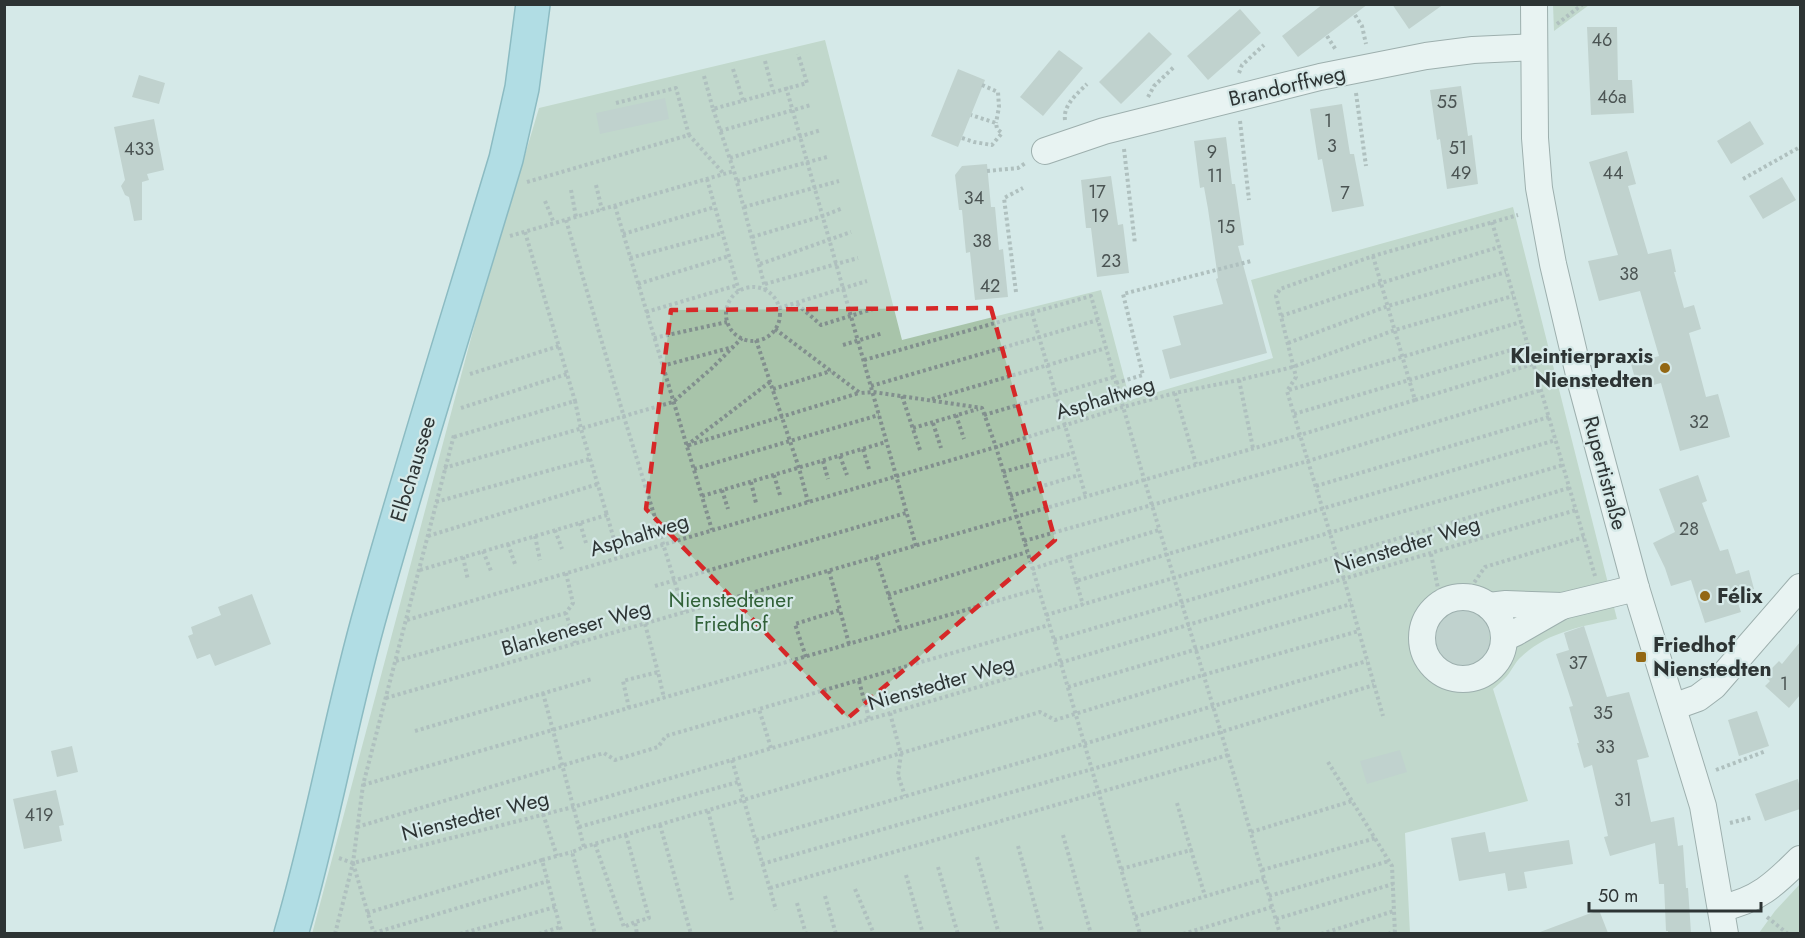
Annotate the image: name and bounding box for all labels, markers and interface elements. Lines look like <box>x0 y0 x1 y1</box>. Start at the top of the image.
house number: 46 <box>1592 27 1612 53</box>
street label: Brandorffweg <box>1225 58 1349 114</box>
house number: 46a <box>1597 84 1627 110</box>
house number: 55 <box>1437 89 1457 115</box>
house number: 1 <box>1324 108 1332 134</box>
house number: 3 <box>1327 133 1337 159</box>
house number: 51 <box>1449 135 1467 161</box>
house number: 433 <box>124 136 154 162</box>
house number: 9 <box>1207 139 1217 165</box>
house number: 49 <box>1451 160 1471 186</box>
house number: 44 <box>1603 160 1624 186</box>
house number: 11 <box>1207 163 1223 189</box>
house number: 17 <box>1088 179 1106 205</box>
house number: 7 <box>1340 180 1350 206</box>
house number: 34 <box>964 185 984 211</box>
house number: 19 <box>1091 203 1109 229</box>
house number: 15 <box>1217 214 1235 240</box>
house number: 38 <box>972 228 992 254</box>
house number: 23 <box>1101 248 1121 274</box>
house number: 38 <box>1619 261 1639 287</box>
house number: 42 <box>980 273 1000 299</box>
place label: Kleintierpraxis Nienstedten <box>1510 341 1653 395</box>
marker: Kleintierpraxis Nienstedten <box>1658 361 1672 375</box>
street label: Asphaltweg <box>1052 369 1158 427</box>
house number: 32 <box>1689 409 1709 435</box>
street label: Elbchaussee <box>383 412 443 526</box>
street label: Rupertistraße <box>1575 413 1635 533</box>
street label: Asphaltweg <box>586 506 692 564</box>
street label: Nienstedter Weg <box>1330 509 1484 581</box>
house number: 28 <box>1679 516 1699 542</box>
place label: Félix <box>1717 581 1763 611</box>
park label: Nienstedtener Friedhof <box>669 585 794 639</box>
marker: Félix <box>1698 589 1712 603</box>
street label: Blankeneser Weg <box>498 592 654 664</box>
place label: Friedhof Nienstedten <box>1653 630 1772 684</box>
street label: Nienstedter Weg <box>864 648 1018 718</box>
house number: 37 <box>1568 650 1588 676</box>
marker: Friedhof Nienstedten <box>1634 650 1648 664</box>
house number: 1 <box>1780 671 1788 697</box>
house number: 35 <box>1593 700 1613 726</box>
house number: 33 <box>1595 734 1615 760</box>
street label: Nienstedter Weg <box>398 783 552 849</box>
house number: 31 <box>1614 787 1632 813</box>
house number: 419 <box>25 802 53 828</box>
scale bar <box>1589 875 1762 913</box>
text: 50 m <box>1598 883 1638 909</box>

